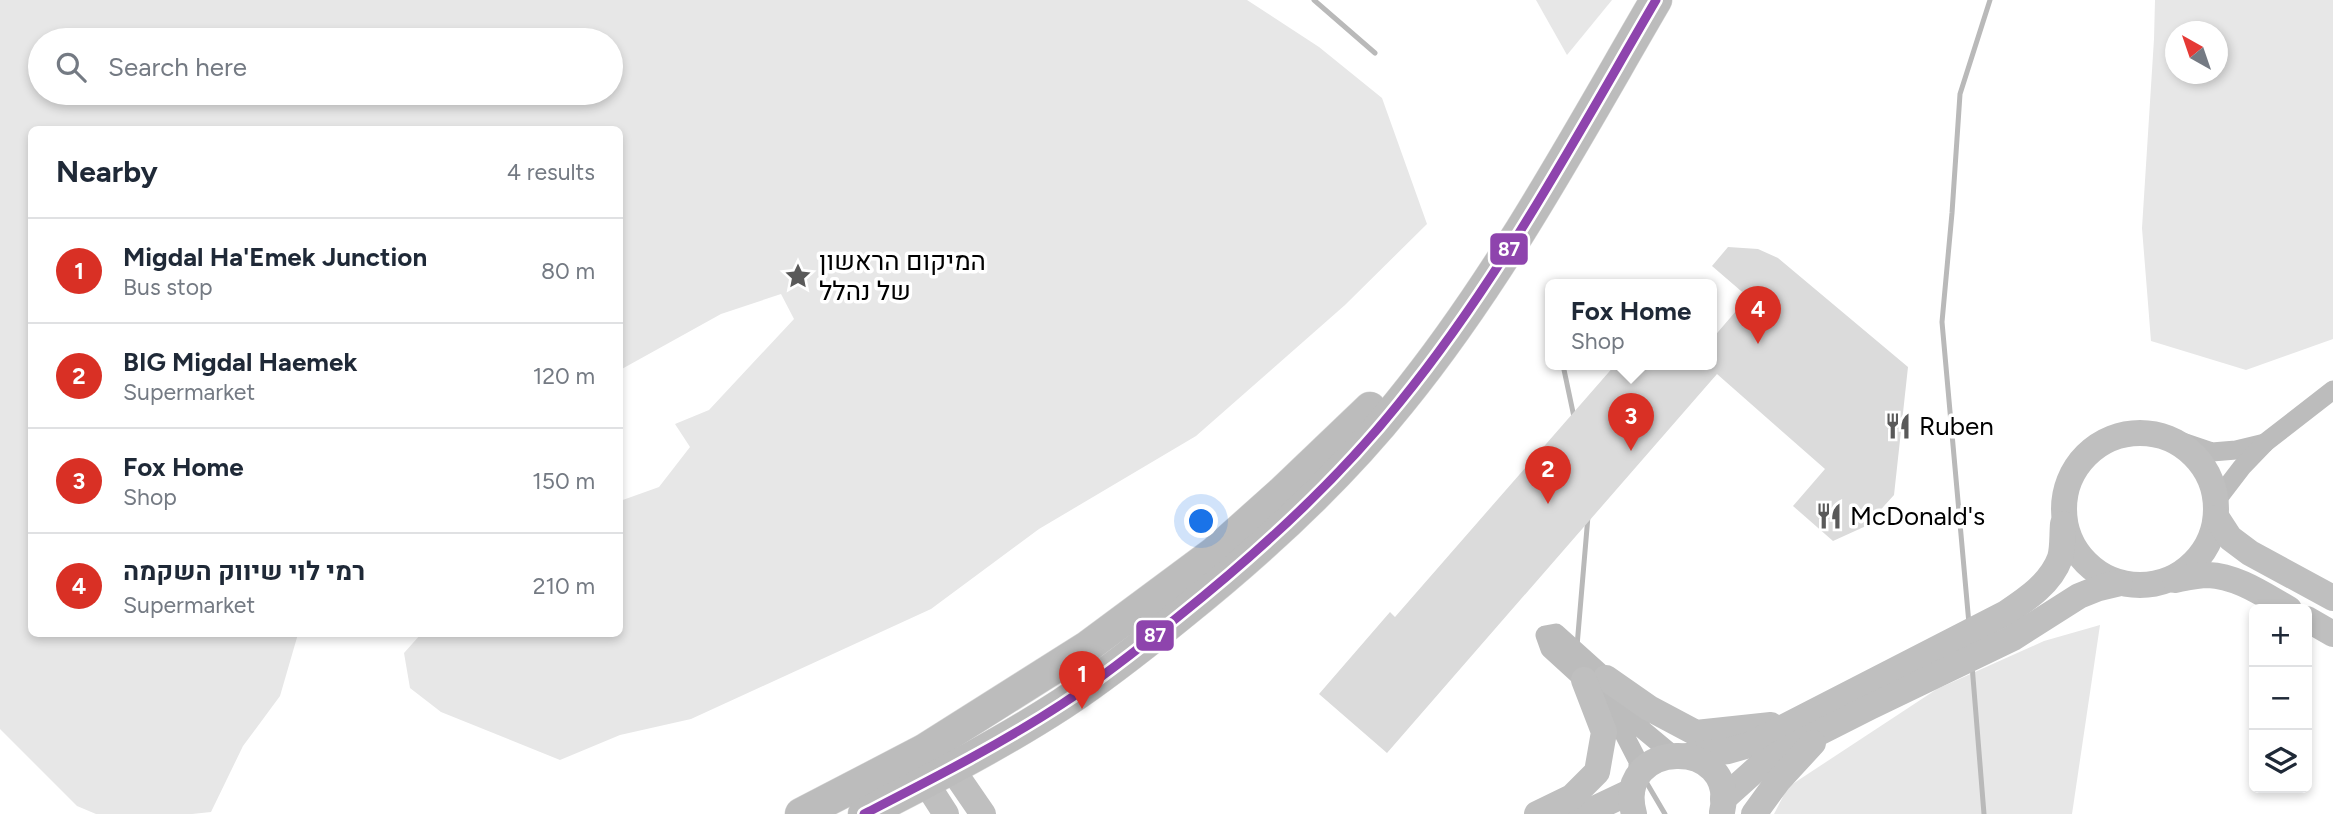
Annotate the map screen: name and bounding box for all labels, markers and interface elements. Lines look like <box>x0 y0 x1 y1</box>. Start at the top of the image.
north arrow <box>2165 21 2228 84</box>
search box <box>28 28 623 105</box>
icon: search <box>52 48 90 86</box>
text: Search here <box>108 51 247 83</box>
text: Nearby <box>56 153 158 190</box>
text: 4 results <box>507 158 595 186</box>
line badge: 87 <box>1489 232 1529 266</box>
text: 87 <box>1498 238 1520 261</box>
text: Migdal Ha'Emek Junction <box>123 241 427 273</box>
place label: המיקום הראשון של נהלל <box>819 245 986 307</box>
text: 1 <box>74 257 84 285</box>
text: 80 m <box>541 257 595 285</box>
place icon: המיקום הראשון של נהלל <box>783 261 813 291</box>
text: Bus stop <box>123 273 213 301</box>
popup <box>1545 279 1717 370</box>
pin: 4 <box>1735 286 1781 344</box>
text: Fox Home <box>1571 295 1691 327</box>
text: Shop <box>1571 327 1625 355</box>
text: BIG Migdal Haemek <box>123 346 357 378</box>
text: 2 <box>72 362 86 390</box>
text: 120 m <box>533 362 595 390</box>
text: Supermarket <box>123 378 255 406</box>
pin: 3 <box>1608 393 1654 451</box>
place label: Ruben <box>1919 410 1994 442</box>
restaurant icon: Ruben <box>1883 411 1913 441</box>
pin: 2 <box>1525 446 1571 504</box>
text: Fox Home <box>123 451 244 483</box>
text: 3 <box>73 467 85 495</box>
text: 150 m <box>532 467 595 495</box>
text: Shop <box>123 483 177 511</box>
place label: McDonald's <box>1850 500 1985 532</box>
restaurant icon: McDonald's <box>1814 501 1844 531</box>
your location <box>1184 504 1218 538</box>
text: רמי לוי שיווק השקמה <box>123 555 365 587</box>
text: 4 <box>72 572 86 600</box>
text: 210 m <box>533 572 595 600</box>
text: Supermarket <box>123 591 255 619</box>
map controls <box>2249 604 2312 793</box>
button: + <box>2249 604 2312 667</box>
line badge: 87 <box>1135 619 1175 652</box>
text: 87 <box>1144 624 1166 647</box>
pin: 1 <box>1059 651 1105 709</box>
button: − <box>2249 667 2312 730</box>
button: layers <box>2249 730 2312 793</box>

